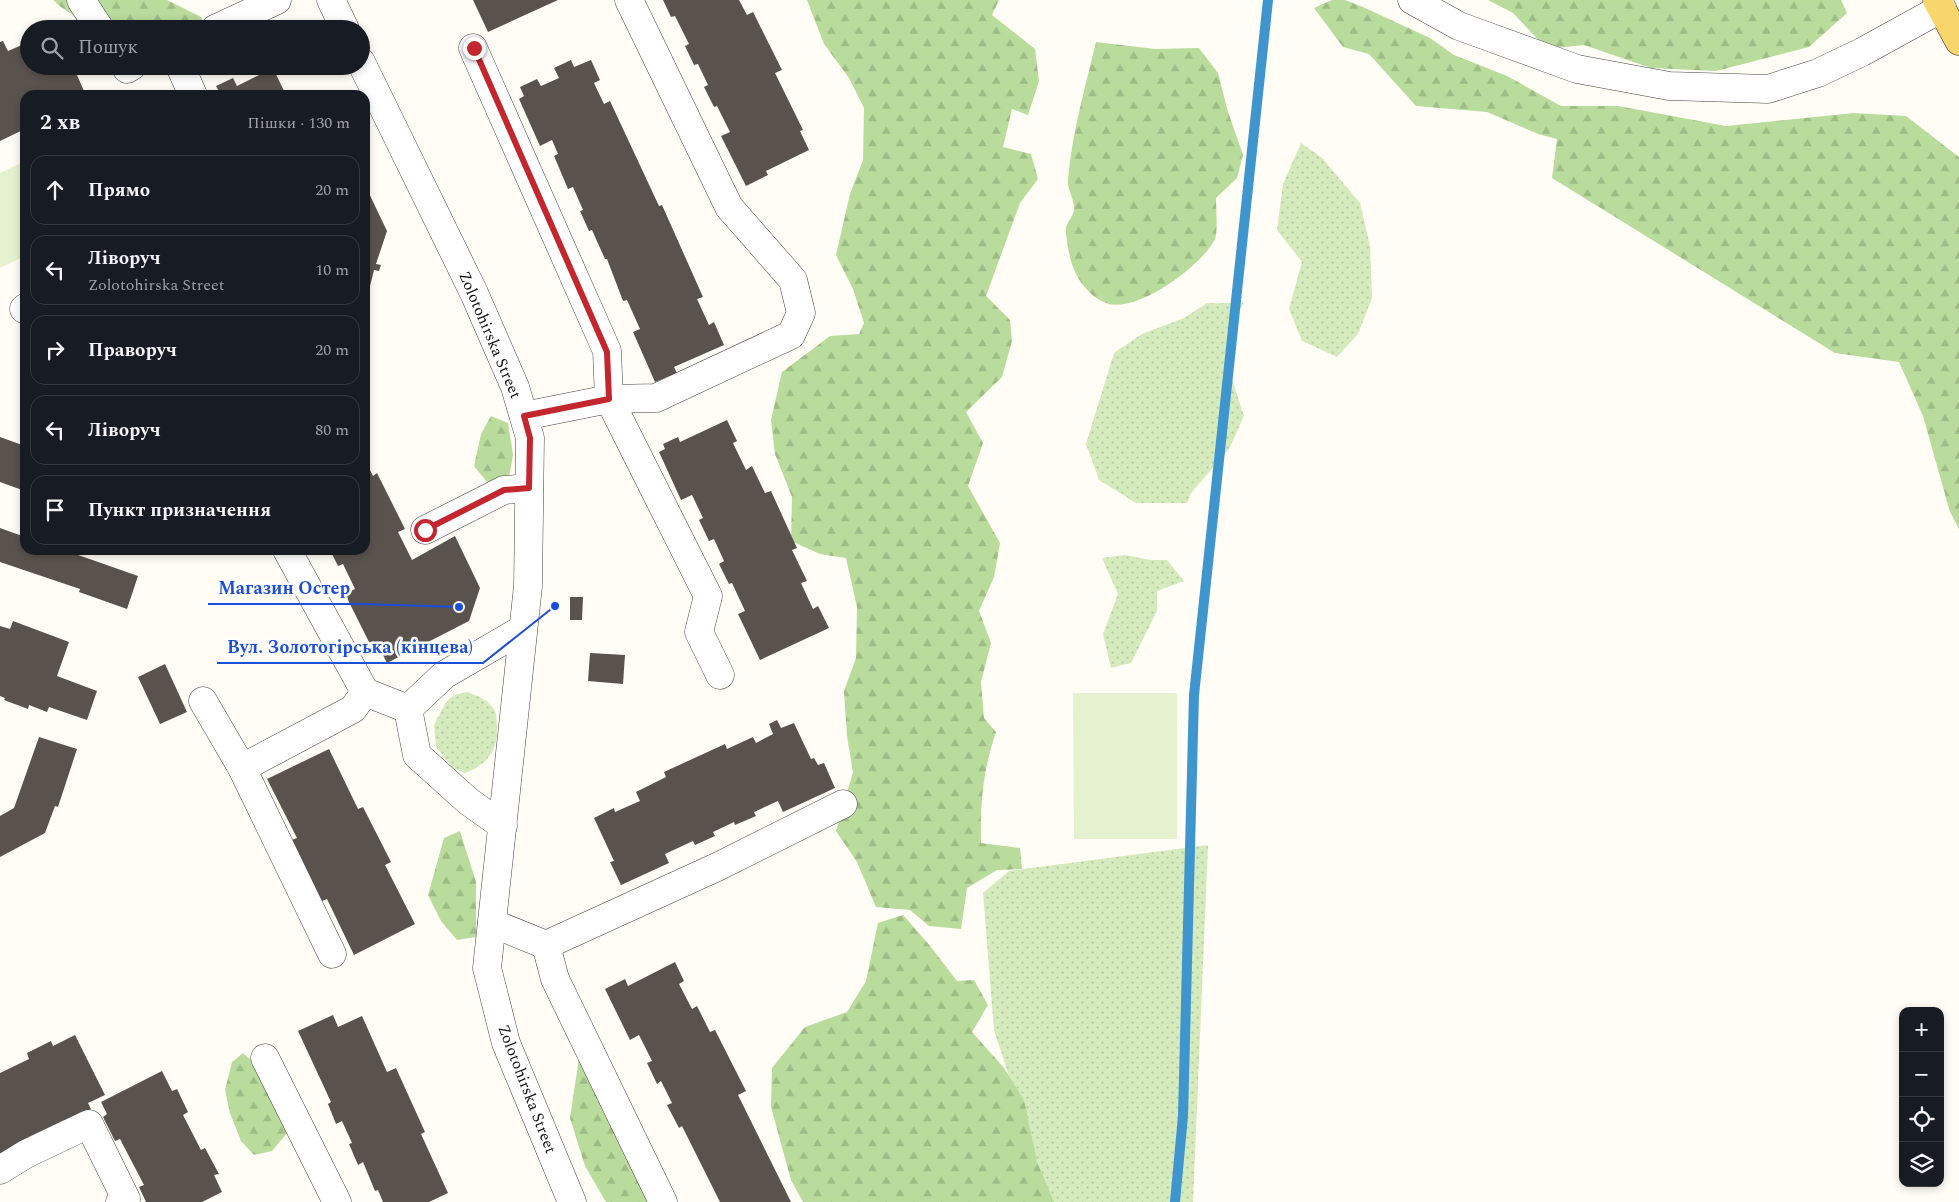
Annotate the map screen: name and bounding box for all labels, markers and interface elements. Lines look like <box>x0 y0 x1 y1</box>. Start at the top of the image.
search box <box>20 20 370 75</box>
text: Пошук <box>78 33 138 62</box>
icon: search <box>38 34 66 62</box>
route end <box>463 37 486 60</box>
text: 2 хв <box>40 107 80 139</box>
text: Пішки · 130 m <box>247 111 350 135</box>
icon: ahead <box>41 176 69 204</box>
text: Прямо <box>88 176 150 205</box>
text: 20 m <box>315 178 349 202</box>
text: Ліворуч <box>88 244 161 273</box>
icon: left <box>41 256 69 284</box>
text: 10 m <box>315 258 349 282</box>
street label: Zolotohirska Street <box>452 268 528 403</box>
text: Zolotohirska Street <box>88 273 224 297</box>
icon: right <box>41 336 69 364</box>
text: Праворуч <box>88 336 177 365</box>
text: 20 m <box>315 338 349 362</box>
icon: left <box>41 416 69 444</box>
text: Ліворуч <box>88 416 161 445</box>
text: 80 m <box>315 418 349 442</box>
icon: arrive <box>41 496 69 524</box>
text: Пункт призначення <box>88 496 271 525</box>
route start <box>414 519 437 542</box>
callout: Магазин Остер <box>208 571 361 604</box>
text: Магазин Остер <box>218 575 350 602</box>
callout: Вул. Золотогірська (кінцева) <box>217 630 483 663</box>
text: Вул. Золотогірська (кінцева) <box>227 634 473 661</box>
map controls <box>1899 1007 1944 1187</box>
button: + <box>1899 1007 1944 1052</box>
street label: Zolotohirska Street <box>491 1021 563 1157</box>
button: − <box>1899 1052 1944 1097</box>
button: locate <box>1899 1097 1944 1142</box>
button: layers <box>1899 1142 1944 1187</box>

